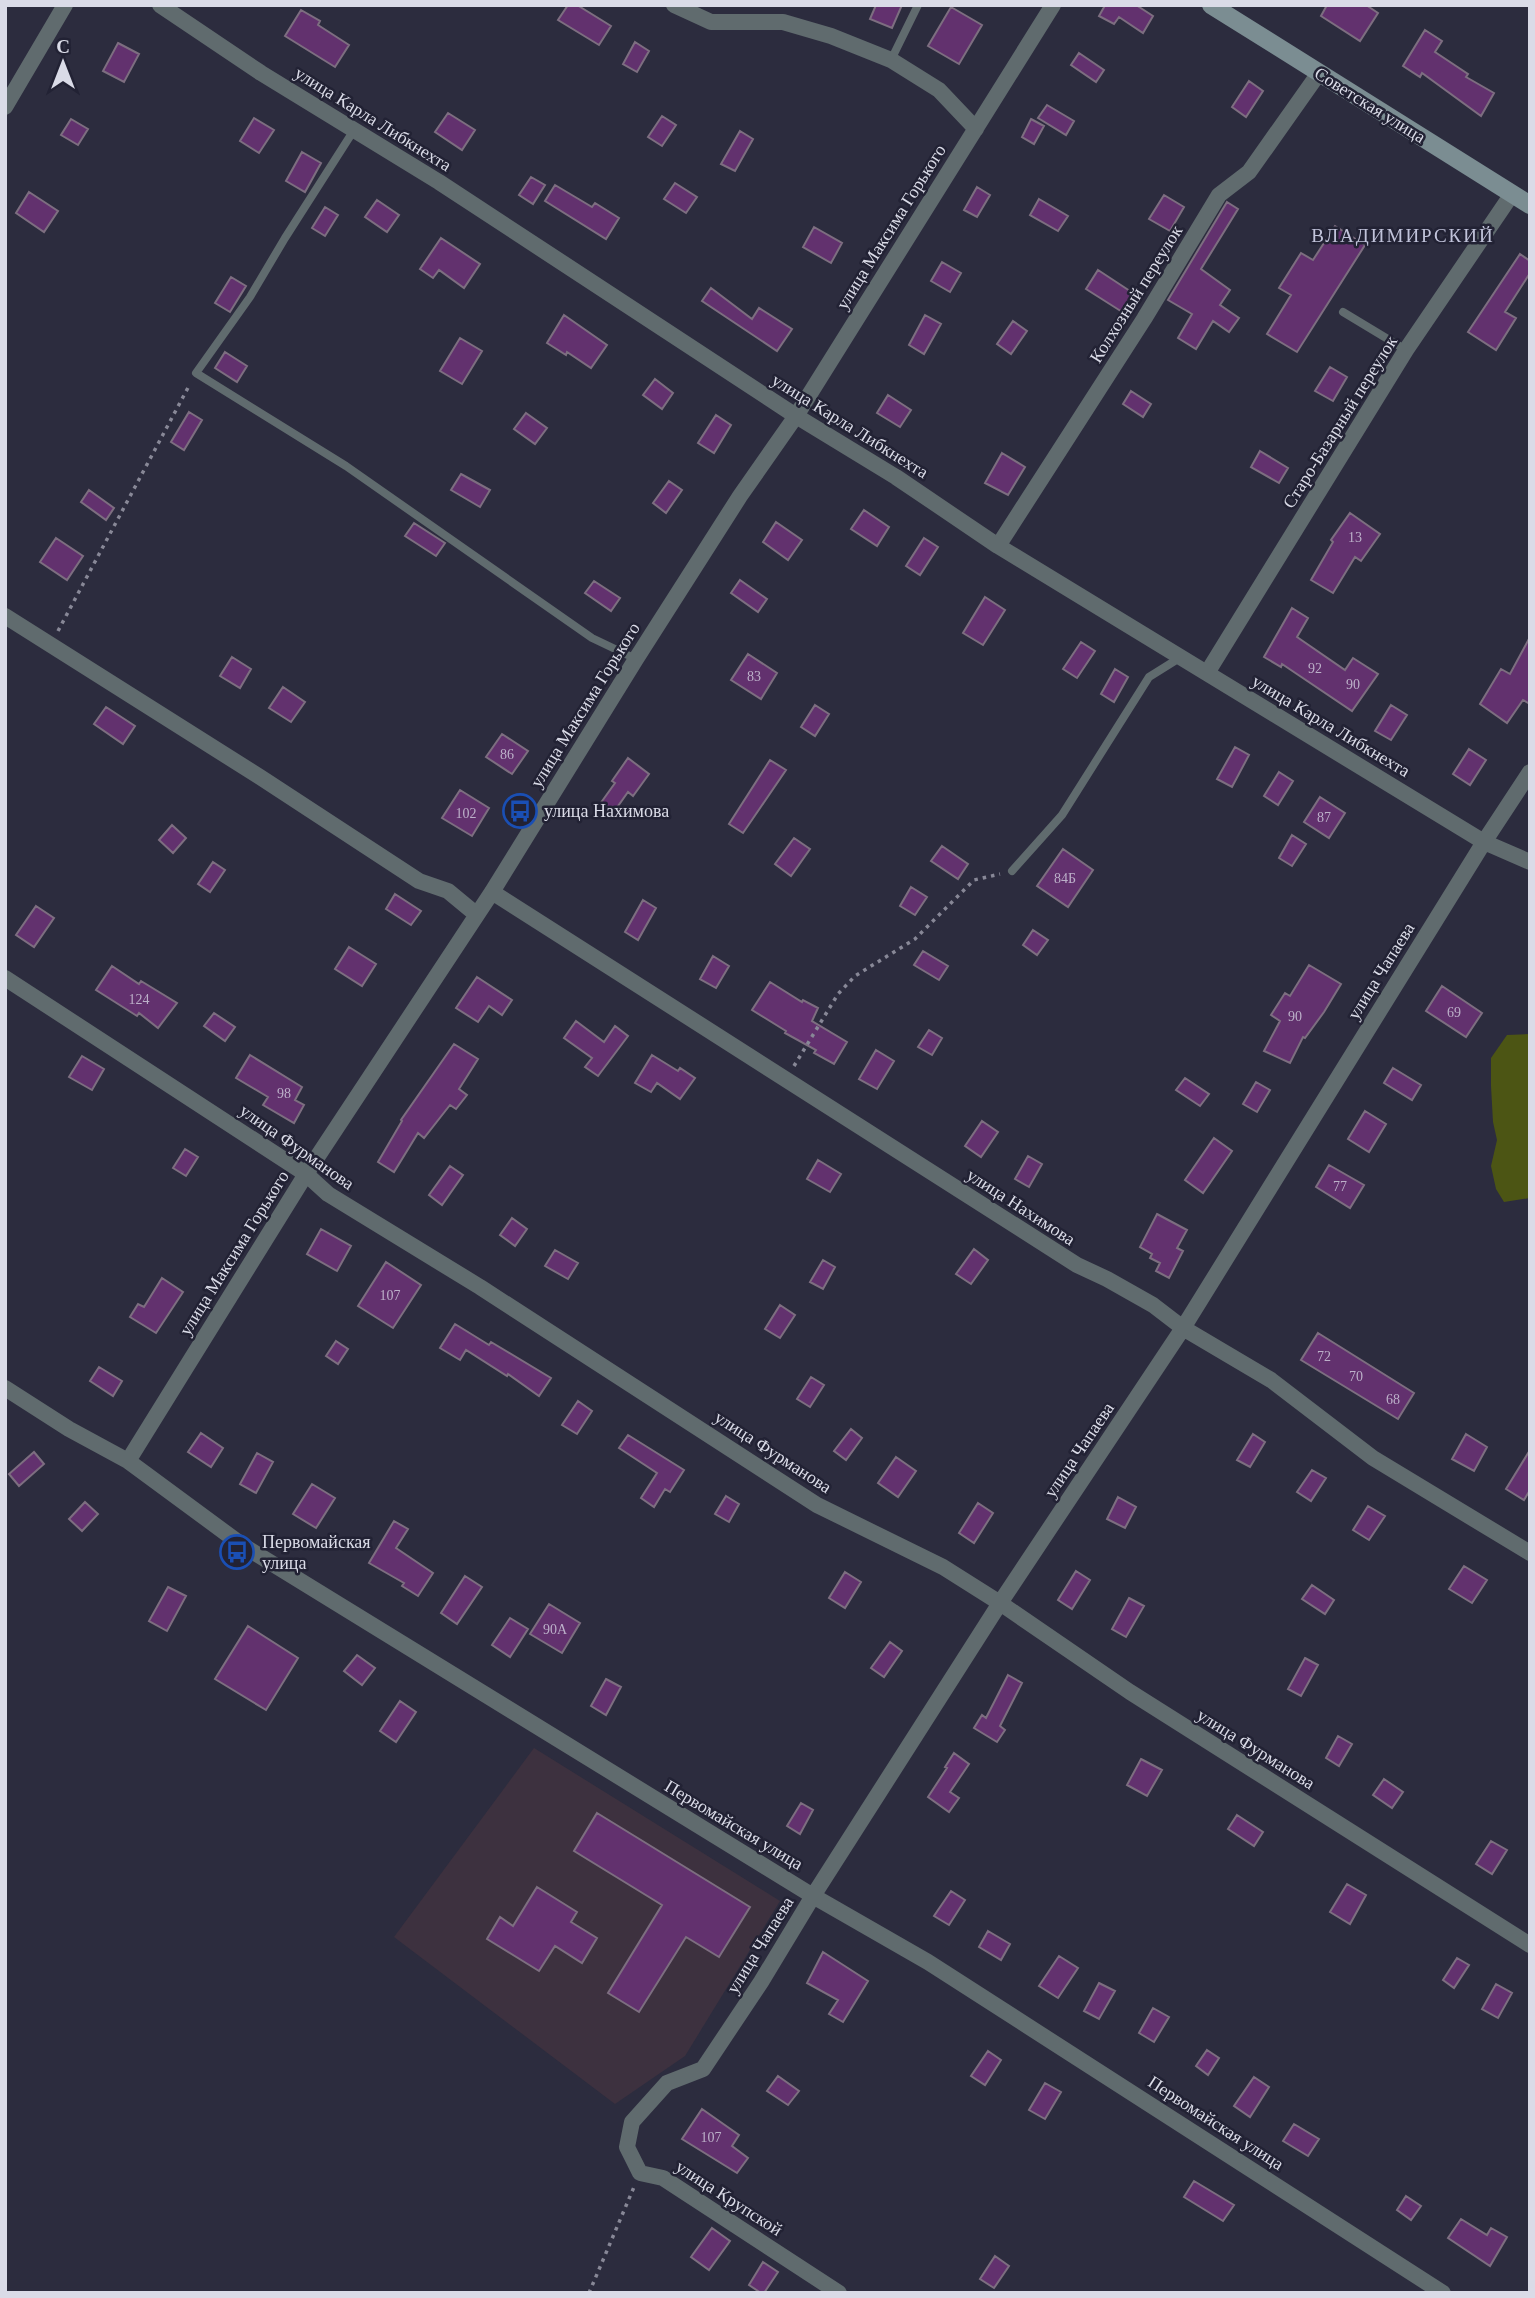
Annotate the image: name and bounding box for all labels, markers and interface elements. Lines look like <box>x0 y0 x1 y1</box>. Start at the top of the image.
north arrow <box>28 28 98 98</box>
text: С <box>56 36 70 57</box>
street label: улица Карла Либкнехта <box>291 63 455 175</box>
street label: Советская улица <box>1311 63 1429 147</box>
street label: улица Максима Горького <box>832 141 950 313</box>
street label: Колхозный переулок <box>1086 221 1187 366</box>
district label: ВЛАДИМИРСКИЙ <box>1311 225 1495 246</box>
street label: Старо-Базарный переулок <box>1279 332 1401 512</box>
street label: улица Карла Либкнехта <box>768 370 932 482</box>
house number: 13 <box>1348 530 1362 545</box>
street label: улица Максима Горького <box>526 619 644 791</box>
house number: 92 <box>1308 661 1322 676</box>
house number: 83 <box>747 669 761 684</box>
street label: улица Карла Либкнехта <box>1248 671 1414 781</box>
house number: 90 <box>1346 677 1360 692</box>
house number: 86 <box>500 747 514 762</box>
bus stop icon: улица Нахимова <box>501 792 539 830</box>
place label: улица Нахимова <box>544 801 669 821</box>
house number: 102 <box>456 806 477 821</box>
house number: 87 <box>1317 810 1331 825</box>
house number: 84Б <box>1054 871 1076 886</box>
street label: улица Чапаева <box>1343 919 1419 1023</box>
house number: 124 <box>129 992 150 1007</box>
house number: 69 <box>1447 1005 1461 1020</box>
house number: 90 <box>1288 1009 1302 1024</box>
house number: 98 <box>277 1086 291 1101</box>
street label: улица Фурманова <box>236 1100 358 1194</box>
street label: улица Нахимова <box>963 1165 1079 1249</box>
street label: улица Максима Горького <box>175 1167 293 1339</box>
house number: 77 <box>1333 1179 1347 1194</box>
house number: 107 <box>380 1288 401 1303</box>
house number: 72 <box>1317 1349 1331 1364</box>
house number: 70 <box>1349 1369 1363 1384</box>
house number: 68 <box>1386 1392 1400 1407</box>
street label: улица Чапаева <box>1040 1399 1118 1501</box>
street label: улица Фурманова <box>711 1407 835 1497</box>
place label: Первомайская улица <box>262 1532 371 1573</box>
bus stop icon: Первомайская улица <box>218 1533 256 1571</box>
house number: 90А <box>543 1622 568 1637</box>
street label: улица Фурманова <box>1193 1705 1319 1793</box>
street label: Первомайская улица <box>661 1776 807 1874</box>
street label: улица Чапаева <box>722 1893 798 1997</box>
street label: Первомайская улица <box>1144 2072 1288 2174</box>
house number: 107 <box>701 2130 722 2145</box>
street label: улица Крупской <box>672 2156 786 2240</box>

